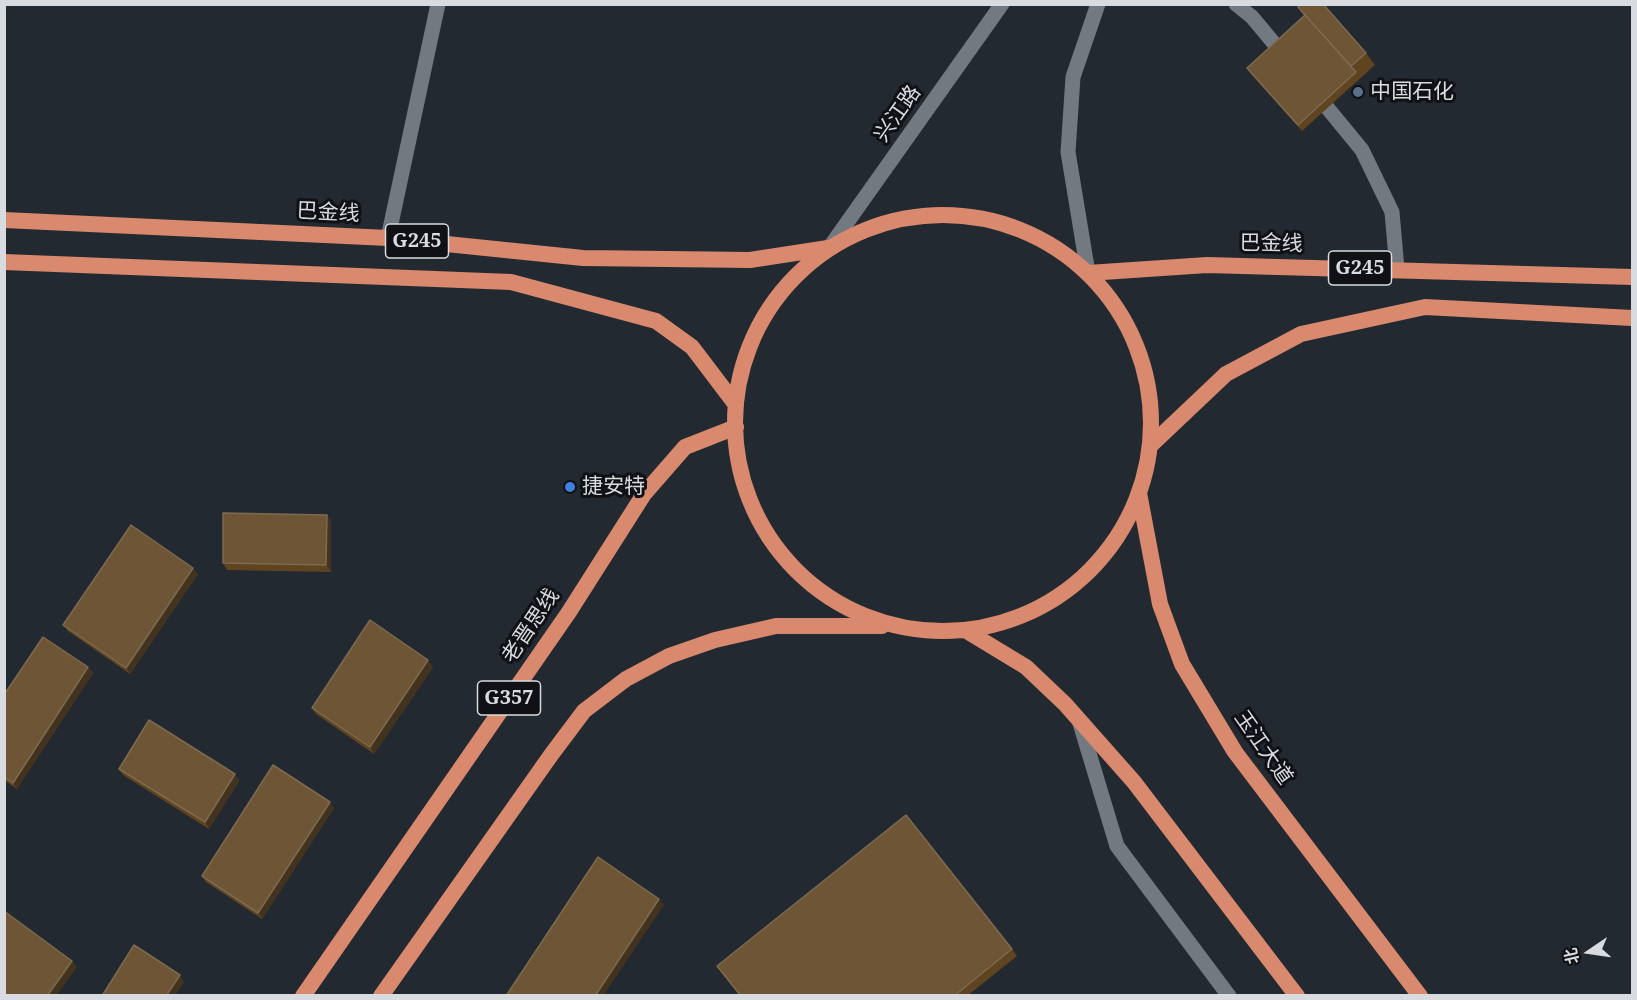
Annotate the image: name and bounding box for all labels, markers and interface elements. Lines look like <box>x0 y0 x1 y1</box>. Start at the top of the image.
place label: 中国石化 <box>1370 79 1454 105</box>
street label: 兴江路 <box>870 81 926 147</box>
marker: 中国石化 <box>1351 85 1365 99</box>
street label: 巴金线 <box>296 199 360 227</box>
road number: G245 <box>386 224 448 258</box>
street label: 巴金线 <box>1239 231 1303 257</box>
road number: G245 <box>1328 251 1392 285</box>
place label: 捷安特 <box>582 474 645 500</box>
marker: 捷安特 <box>563 480 577 494</box>
street label: 老晋思线 <box>497 584 565 668</box>
road number: G357 <box>478 681 540 715</box>
street label: 玉江大道 <box>1229 706 1297 790</box>
north arrow <box>1559 922 1619 982</box>
text: 北 <box>1559 946 1584 966</box>

